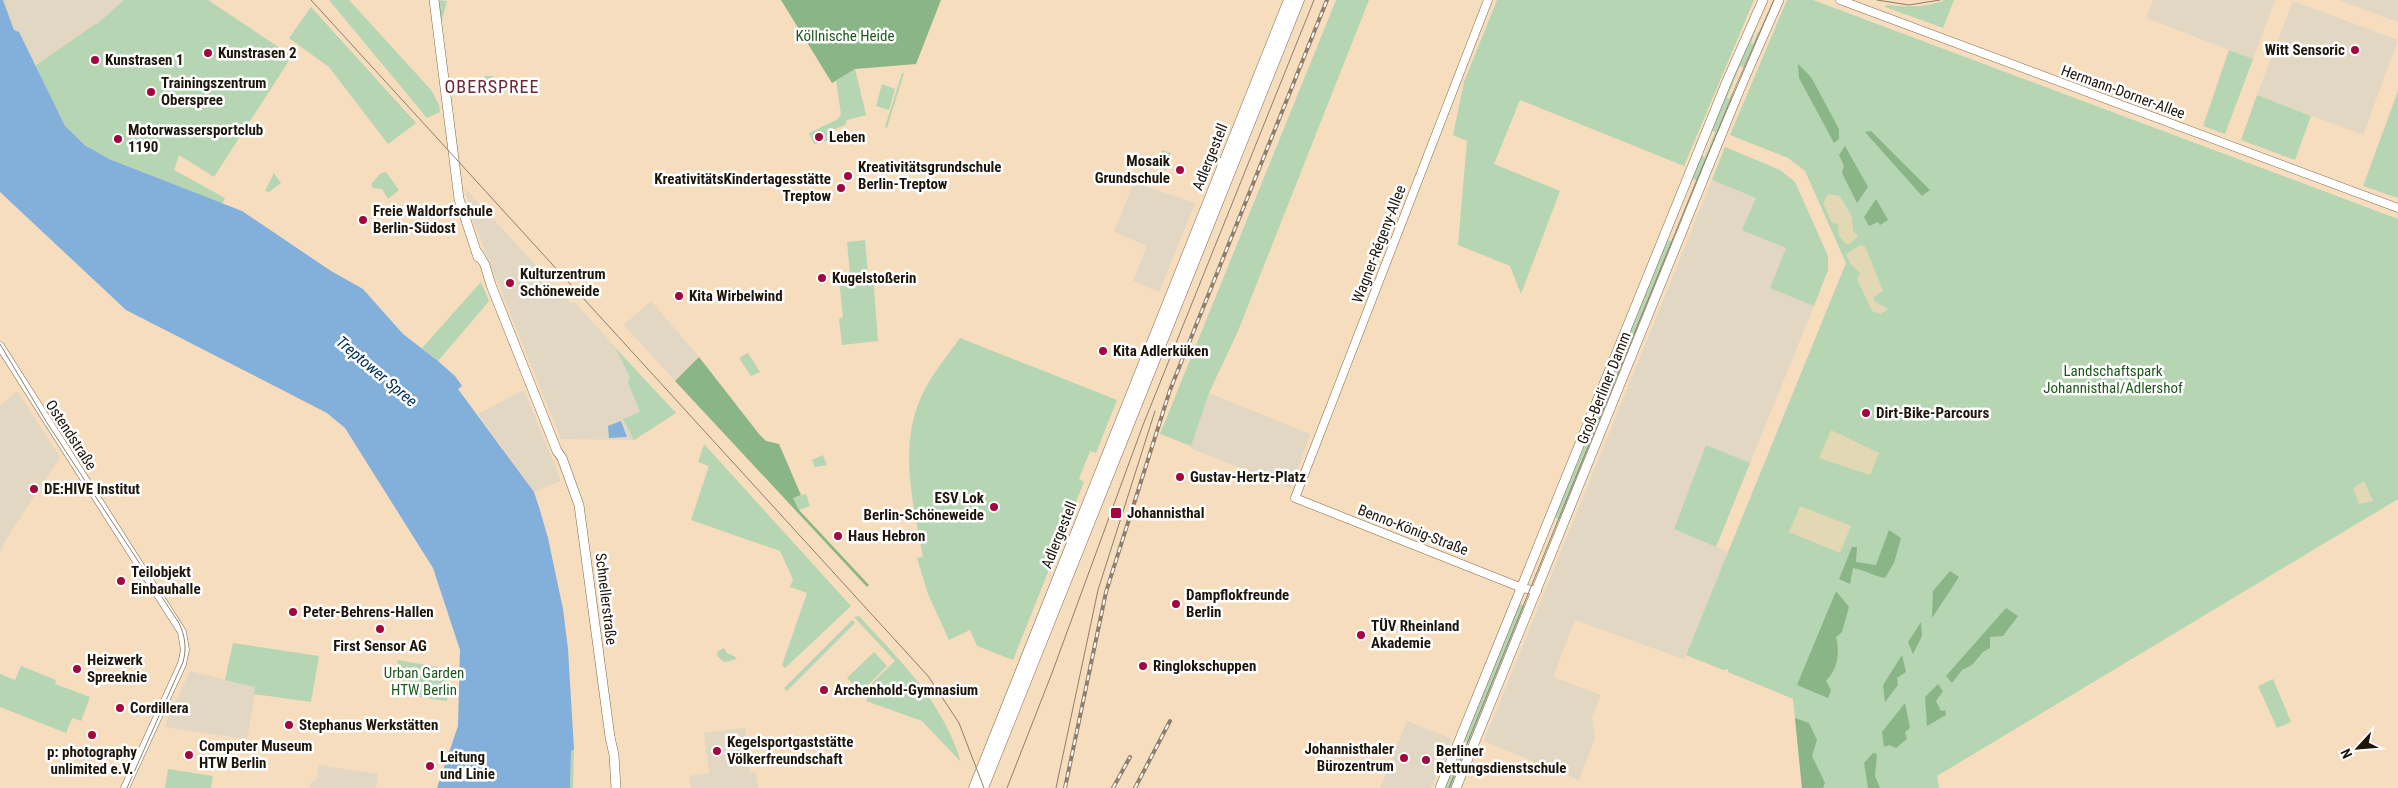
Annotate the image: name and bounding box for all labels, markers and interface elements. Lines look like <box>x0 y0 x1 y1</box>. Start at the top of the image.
park label: Köllnische Heide <box>796 27 894 45</box>
place label: Witt Sensoric <box>2265 41 2345 59</box>
place label: Kunstrasen 2 <box>218 44 297 62</box>
marker: Witt Sensoric <box>2349 44 2361 56</box>
marker: Kunstrasen 2 <box>202 47 214 59</box>
place label: Kunstrasen 1 <box>105 51 184 69</box>
marker: Kunstrasen 1 <box>89 54 101 66</box>
street label: Hermann-Dorner-Allee <box>2059 61 2187 123</box>
place label: Trainingszentrum Oberspree <box>161 74 266 109</box>
district label: OBERSPREE <box>445 76 539 97</box>
marker: Trainingszentrum Oberspree <box>145 86 157 98</box>
place label: Motorwassersportclub 1190 <box>128 121 263 156</box>
street label: Adlergestell <box>1188 121 1232 193</box>
place label: Leben <box>829 128 865 146</box>
marker: Leben <box>813 131 825 143</box>
marker: Motorwassersportclub 1190 <box>112 133 124 145</box>
place label: Mosaik Grundschule <box>1095 152 1171 187</box>
place label: Kreativitätsgrundschule Berlin-Treptow <box>858 158 1001 193</box>
marker: Mosaik Grundschule <box>1174 164 1186 176</box>
place label: KreativitätsKindertagesstätte Treptow <box>654 170 831 205</box>
marker: Kreativitätsgrundschule Berlin-Treptow <box>842 170 854 182</box>
marker: KreativitätsKindertagesstätte Treptow <box>835 182 847 194</box>
street label: Wagner-Régeny-Allee <box>1348 183 1410 305</box>
place label: Freie Waldorfschule Berlin-Südost <box>373 202 493 237</box>
marker: Freie Waldorfschule Berlin-Südost <box>357 214 369 226</box>
place label: Kulturzentrum Schöneweide <box>520 265 606 300</box>
place label: Kugelstoßerin <box>832 269 916 287</box>
marker: Kugelstoßerin <box>816 272 828 284</box>
marker: Kulturzentrum Schöneweide <box>504 277 516 289</box>
place label: Kita Wirbelwind <box>689 287 783 305</box>
marker: Kita Wirbelwind <box>673 290 685 302</box>
street label: Groß-Berliner Damm <box>1573 329 1635 447</box>
water label: Treptower Spree <box>332 332 421 411</box>
place label: Kita Adlerküken <box>1113 342 1209 360</box>
marker: Kita Adlerküken <box>1097 345 1109 357</box>
park label: Landschaftspark Johannisthal/Adlershof <box>2043 362 2183 397</box>
street label: Ostendstraße <box>42 397 100 473</box>
place label: Dirt-Bike-Parcours <box>1876 404 1989 422</box>
marker: Dirt-Bike-Parcours <box>1860 407 1872 419</box>
place label: Gustav-Hertz-Platz <box>1190 468 1306 486</box>
marker: Gustav-Hertz-Platz <box>1174 471 1186 483</box>
place label: DE:HIVE Institut <box>44 480 140 498</box>
marker: DE:HIVE Institut <box>28 483 40 495</box>
place label: ESV Lok Berlin-Schöneweide <box>864 489 985 524</box>
street label: Adlergestell <box>1037 499 1081 571</box>
marker: ESV Lok Berlin-Schöneweide <box>988 501 1000 513</box>
street label: Benno-König-Straße <box>1355 501 1471 559</box>
place label: Johannisthal <box>1127 504 1204 522</box>
marker: Johannisthal <box>1109 506 1123 520</box>
place label: Haus Hebron <box>848 527 925 545</box>
marker: Haus Hebron <box>832 530 844 542</box>
street label: Schnellerstraße <box>591 552 621 646</box>
place label: Teilobjekt Einbauhalle <box>131 563 201 598</box>
marker: Teilobjekt Einbauhalle <box>115 575 127 587</box>
place label: Dampflokfreunde Berlin <box>1186 586 1289 621</box>
marker: Dampflokfreunde Berlin <box>1170 598 1182 610</box>
place label: Peter-Behrens-Hallen <box>303 603 434 621</box>
marker: Peter-Behrens-Hallen <box>287 606 299 618</box>
place label: TÜV Rheinland Akademie <box>1371 617 1460 652</box>
marker: First Sensor AG <box>374 623 386 635</box>
marker: TÜV Rheinland Akademie <box>1355 629 1367 641</box>
place label: First Sensor AG <box>333 637 427 655</box>
place label: Heizwerk Spreeknie <box>87 651 147 686</box>
place label: Ringlokschuppen <box>1153 657 1256 675</box>
marker: Ringlokschuppen <box>1137 660 1149 672</box>
marker: Heizwerk Spreeknie <box>71 663 83 675</box>
park label: Urban Garden HTW Berlin <box>384 664 464 699</box>
place label: Archenhold-Gymnasium <box>834 681 978 699</box>
marker: Archenhold-Gymnasium <box>818 684 830 696</box>
place label: Cordillera <box>130 699 189 717</box>
marker: Cordillera <box>114 702 126 714</box>
place label: Stephanus Werkstätten <box>299 716 438 734</box>
marker: Stephanus Werkstätten <box>283 719 295 731</box>
north arrow <box>2333 723 2383 773</box>
marker: p: photography unlimited e.V. <box>86 729 98 741</box>
place label: Kegelsportgaststätte Völkerfreundschaft <box>727 733 853 768</box>
place label: Computer Museum HTW Berlin <box>199 737 312 772</box>
place label: Johannisthaler Bürozentrum <box>1304 740 1394 775</box>
place label: Berliner Rettungsdienstschule <box>1436 742 1566 777</box>
place label: p: photography unlimited e.V. <box>47 743 137 778</box>
marker: Kegelsportgaststätte Völkerfreundschaft <box>711 745 723 757</box>
text: N <box>2337 746 2355 761</box>
place label: Leitung und Linie <box>440 748 495 783</box>
marker: Computer Museum HTW Berlin <box>183 749 195 761</box>
marker: Johannisthaler Bürozentrum <box>1398 752 1410 764</box>
marker: Berliner Rettungsdienstschule <box>1420 754 1432 766</box>
marker: Leitung und Linie <box>424 760 436 772</box>

